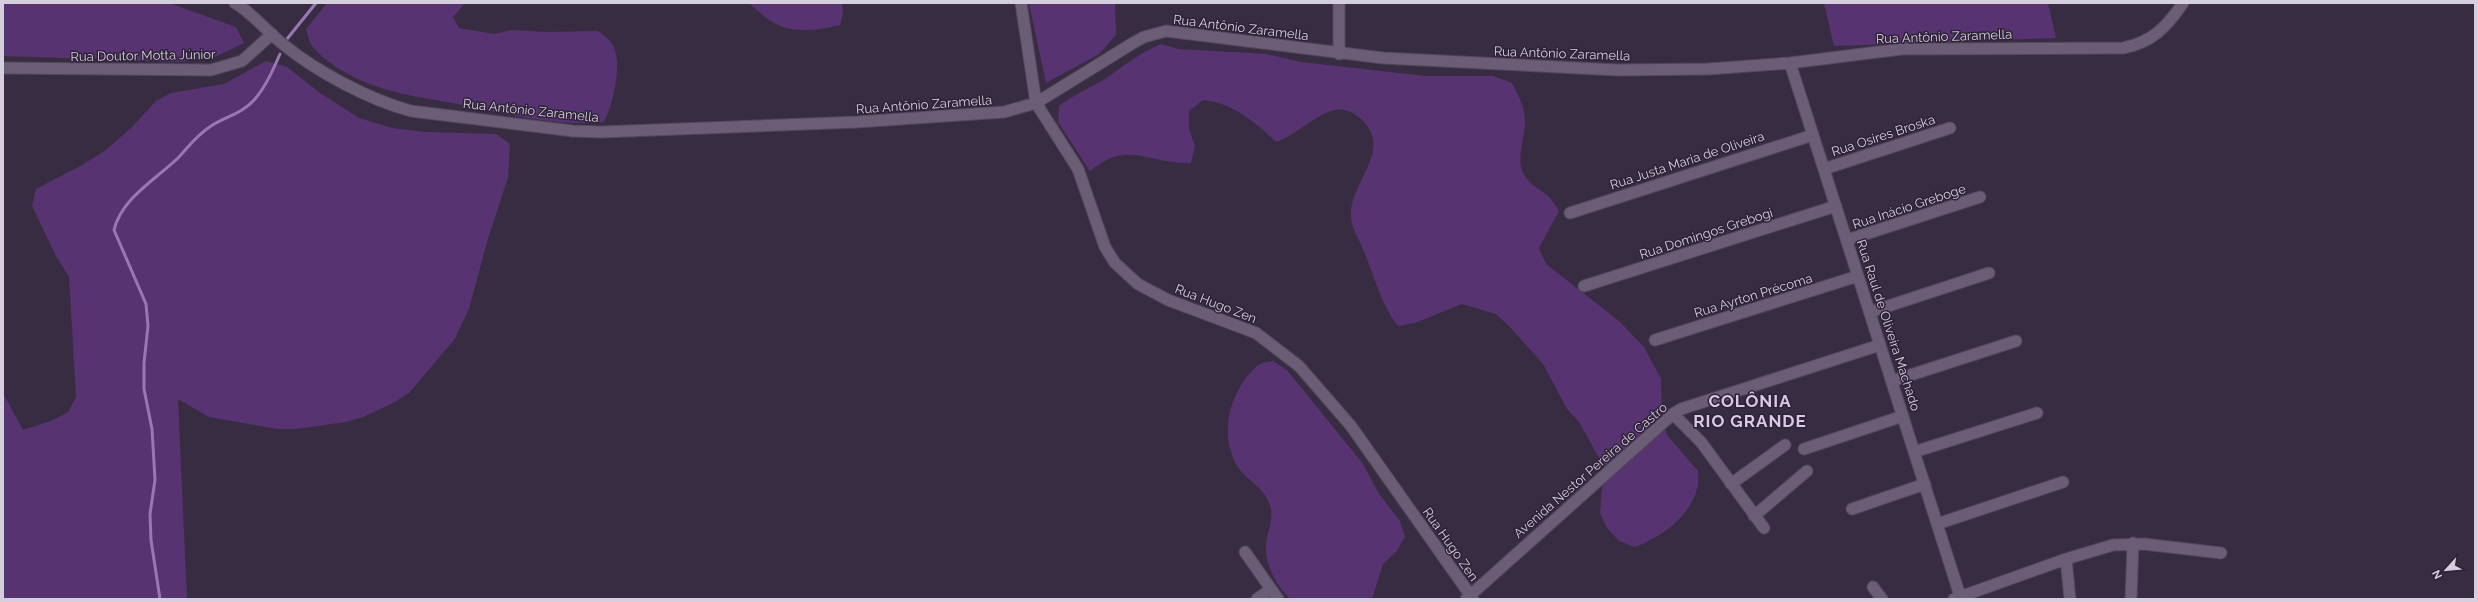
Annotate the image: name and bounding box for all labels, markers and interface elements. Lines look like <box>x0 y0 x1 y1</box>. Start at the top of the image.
street label: Rua Antônio Zaramella <box>1172 12 1310 43</box>
street label: Rua Antônio Zaramella <box>1876 27 2012 46</box>
street label: Rua Antônio Zaramella <box>1494 44 1630 63</box>
street label: Rua Doutor Motta Júnior <box>70 47 216 64</box>
street label: Rua Antônio Zaramella <box>855 92 993 117</box>
street label: Rua Antônio Zaramella <box>462 96 600 125</box>
street label: Rua Osires Broska <box>1830 112 1937 159</box>
street label: Rua Justa Maria de Oliveira <box>1608 128 1766 193</box>
street label: Rua Inácio Greboge <box>1851 181 1968 232</box>
street label: Rua Domingos Grebogi <box>1638 205 1775 262</box>
street label: Rua Raul de Oliveira Machado <box>1854 237 1923 413</box>
street label: Rua Ayrton Précoma <box>1692 270 1814 321</box>
street label: Rua Hugo Zen <box>1173 281 1259 326</box>
district label: COLÔNIA RIO GRANDE <box>1693 391 1807 431</box>
street label: Avenida Nestor Pereira de Castro <box>1511 400 1670 541</box>
street label: Rua Hugo Zen <box>1420 505 1481 584</box>
north arrow <box>2426 550 2466 590</box>
text: N <box>2430 568 2445 581</box>

